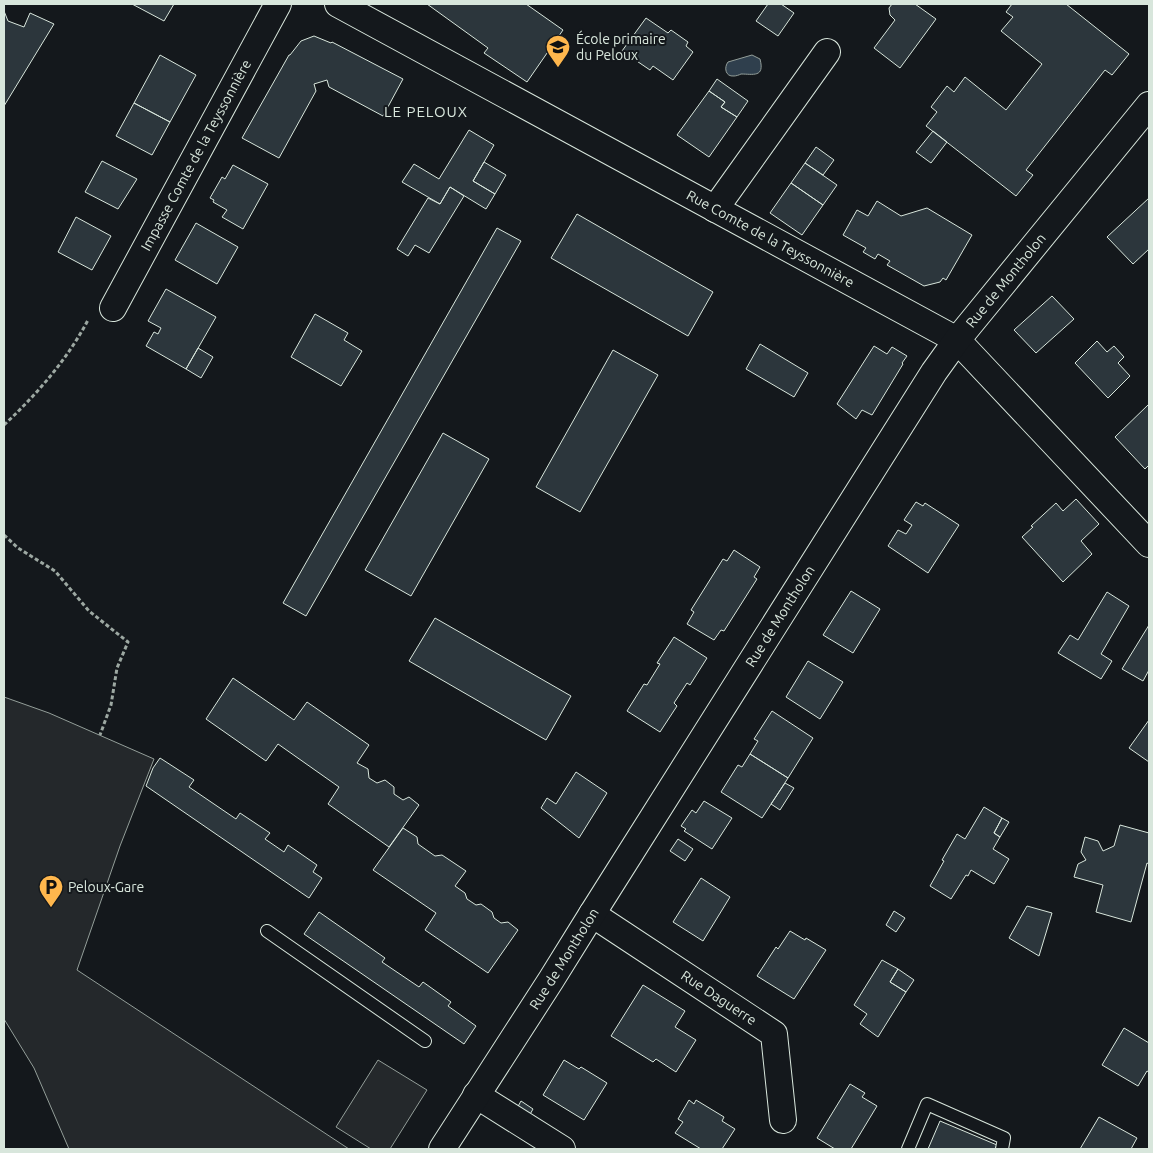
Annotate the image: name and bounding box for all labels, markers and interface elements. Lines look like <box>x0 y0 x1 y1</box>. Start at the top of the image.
place label: École primaire du Peloux <box>576 30 666 63</box>
school or university icon: École primaire du Peloux <box>545 34 571 68</box>
street label: Impasse Comte de la Teyssonnière <box>138 57 254 253</box>
district label: LE PELOUX <box>384 103 468 120</box>
street label: Rue Comte de la Teyssonnière <box>684 187 857 291</box>
street label: Rue de Montholon <box>963 230 1049 331</box>
street label: Rue de Montholon <box>742 562 818 670</box>
parking icon: Peloux-Gare <box>38 874 64 908</box>
place label: Peloux-Gare <box>68 879 144 895</box>
street label: Rue de Montholon <box>526 905 602 1012</box>
street label: Rue Daguerre <box>678 967 760 1028</box>

